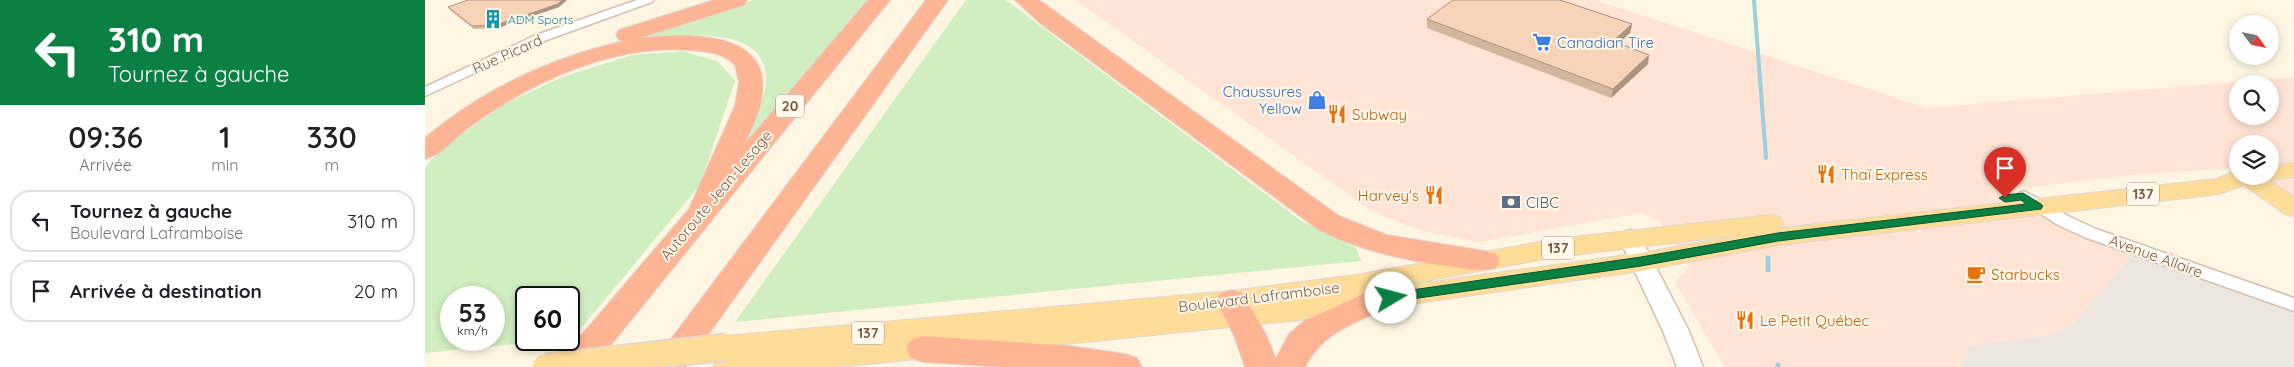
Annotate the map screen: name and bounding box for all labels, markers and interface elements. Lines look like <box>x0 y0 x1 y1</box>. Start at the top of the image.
building icon: ADM Sports <box>482 8 504 30</box>
place label: ADM Sports <box>508 12 574 27</box>
north arrow <box>2229 15 2279 65</box>
map controls <box>2229 15 2279 185</box>
text: 310 m <box>108 17 204 61</box>
icon: left <box>25 20 90 85</box>
street label: Rue Picard <box>469 30 545 78</box>
supermarket icon: Canadian Tire <box>1531 31 1553 53</box>
place label: Canadian Tire <box>1557 33 1654 52</box>
text: Tournez à gauche <box>108 60 290 88</box>
button: search <box>2229 75 2279 125</box>
place label: Chaussures Yellow <box>1223 82 1302 118</box>
shop icon: Chaussures Yellow <box>1306 89 1328 111</box>
road number: 20 <box>776 94 804 118</box>
restaurant icon: Subway <box>1326 103 1348 125</box>
place label: Subway <box>1352 105 1407 124</box>
text: 09:36 <box>68 118 143 156</box>
text: 1 <box>219 118 231 156</box>
text: 330 <box>307 118 357 156</box>
street label: Autoroute Jean-Lesage <box>656 126 776 264</box>
button: layers <box>2229 135 2279 185</box>
pin <box>1984 147 2026 198</box>
icon: arrive <box>1991 154 2019 182</box>
text: Arrivée <box>79 155 132 175</box>
text: min <box>211 155 238 175</box>
text: m <box>324 155 339 175</box>
restaurant icon: Thaï Express <box>1815 163 1837 185</box>
place label: Thaï Express <box>1841 165 1928 184</box>
road number: 137 <box>2127 182 2159 205</box>
restaurant icon: Harvey's <box>1423 184 1445 206</box>
place label: Harvey's <box>1358 186 1419 205</box>
bank icon: CIBC <box>1500 191 1522 213</box>
place label: CIBC <box>1526 193 1559 212</box>
text: Tournez à gauche <box>70 199 232 223</box>
icon: left <box>27 207 55 235</box>
text: 310 m <box>347 209 398 233</box>
text: Boulevard Laframboise <box>70 223 243 243</box>
street label: Avenue Allaire <box>2107 230 2205 282</box>
road number: 137 <box>1542 237 1574 260</box>
cafe icon: Starbucks <box>1965 263 1987 285</box>
place label: Starbucks <box>1991 265 2060 284</box>
position arrow <box>1364 271 1416 323</box>
icon: arrive <box>27 277 55 305</box>
street label: Boulevard Laframboise <box>1177 278 1341 316</box>
text: Arrivée à destination <box>70 279 262 303</box>
text: 20 m <box>354 279 398 303</box>
speed limit sign: 60 <box>515 286 580 351</box>
text: 53 <box>459 297 486 328</box>
restaurant icon: Le Petit Québec <box>1734 309 1756 331</box>
place label: Le Petit Québec <box>1760 311 1869 330</box>
road number: 137 <box>852 322 884 344</box>
text: km/h <box>457 323 488 338</box>

